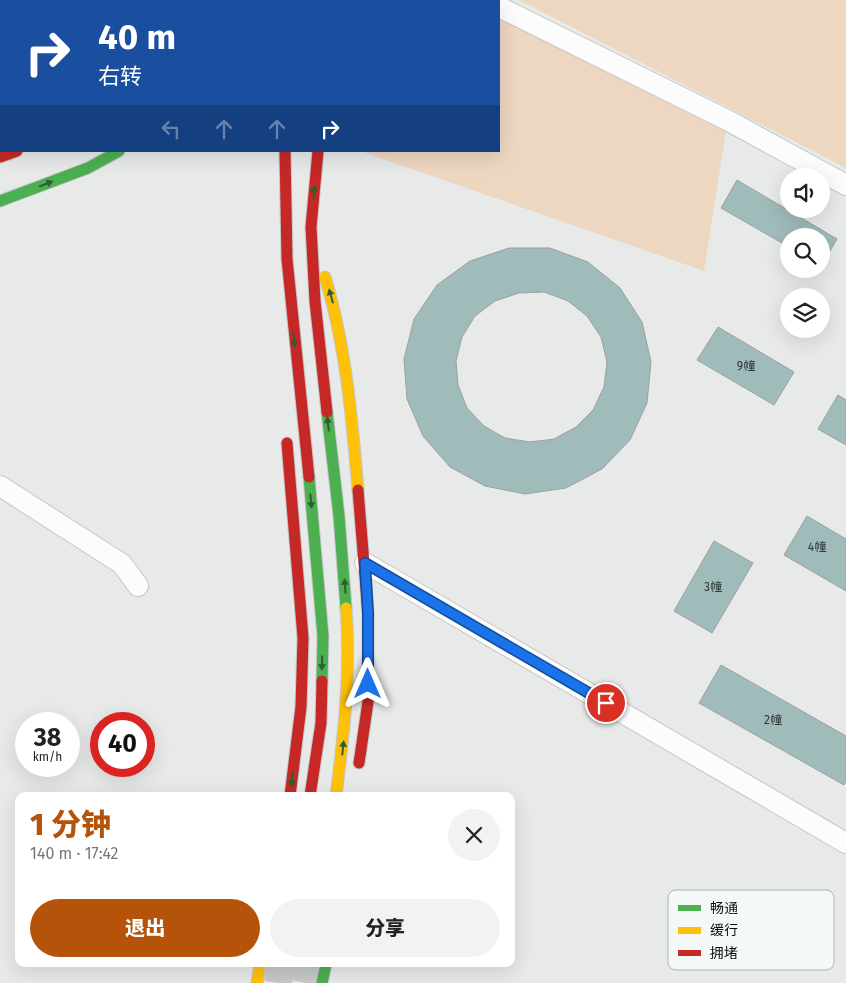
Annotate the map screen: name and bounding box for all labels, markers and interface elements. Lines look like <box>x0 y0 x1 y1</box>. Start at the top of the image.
text: 40 m <box>98 16 176 58</box>
icon: right <box>15 20 80 85</box>
text: 右转 <box>98 63 142 90</box>
icon: left <box>157 115 185 143</box>
icon: ahead <box>210 115 238 143</box>
icon: ahead <box>263 115 291 143</box>
icon: right <box>316 115 344 143</box>
map controls <box>780 168 830 338</box>
button: sound <box>780 168 830 218</box>
one-way arrow <box>38 180 53 187</box>
one-way arrow <box>310 184 318 200</box>
button: search <box>780 228 830 278</box>
one-way arrow <box>327 288 335 304</box>
button: layers <box>780 288 830 338</box>
one-way arrow <box>290 332 298 348</box>
house number: 9幢 <box>737 359 755 373</box>
one-way arrow <box>324 416 332 432</box>
one-way arrow <box>307 494 315 510</box>
house number: 4幢 <box>808 540 826 554</box>
one-way arrow <box>340 578 348 594</box>
house number: 3幢 <box>704 580 722 594</box>
one-way arrow <box>318 656 326 672</box>
position arrow <box>341 657 393 709</box>
pin <box>585 682 627 724</box>
icon: arrive <box>592 689 620 717</box>
speed limit sign: 40 <box>90 712 155 777</box>
house number: 2幢 <box>764 713 782 727</box>
text: 38 <box>34 723 61 753</box>
one-way arrow <box>339 740 347 756</box>
text: km/h <box>33 750 62 764</box>
one-way arrow <box>288 771 296 787</box>
text: 1 分钟 <box>30 807 111 843</box>
button: close <box>448 809 500 861</box>
text: 140 m · 17:42 <box>30 844 119 863</box>
legend <box>668 890 834 970</box>
button: 退出 <box>30 899 260 957</box>
button: 分享 <box>270 899 500 957</box>
text: 畅通 <box>710 900 738 917</box>
text: 缓行 <box>710 922 738 939</box>
text: 拥堵 <box>710 945 738 962</box>

